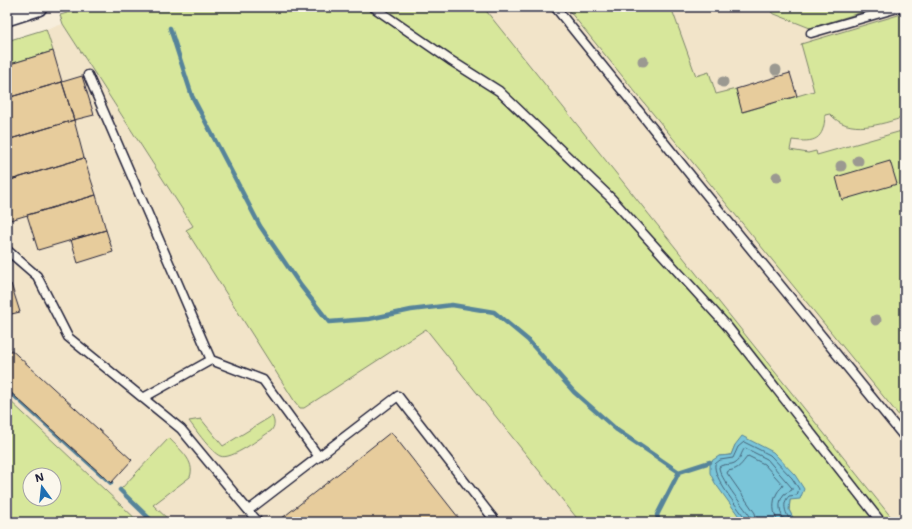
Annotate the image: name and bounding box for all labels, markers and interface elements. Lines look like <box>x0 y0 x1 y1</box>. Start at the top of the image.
north arrow <box>22 467 62 507</box>
text: N <box>33 469 46 486</box>

